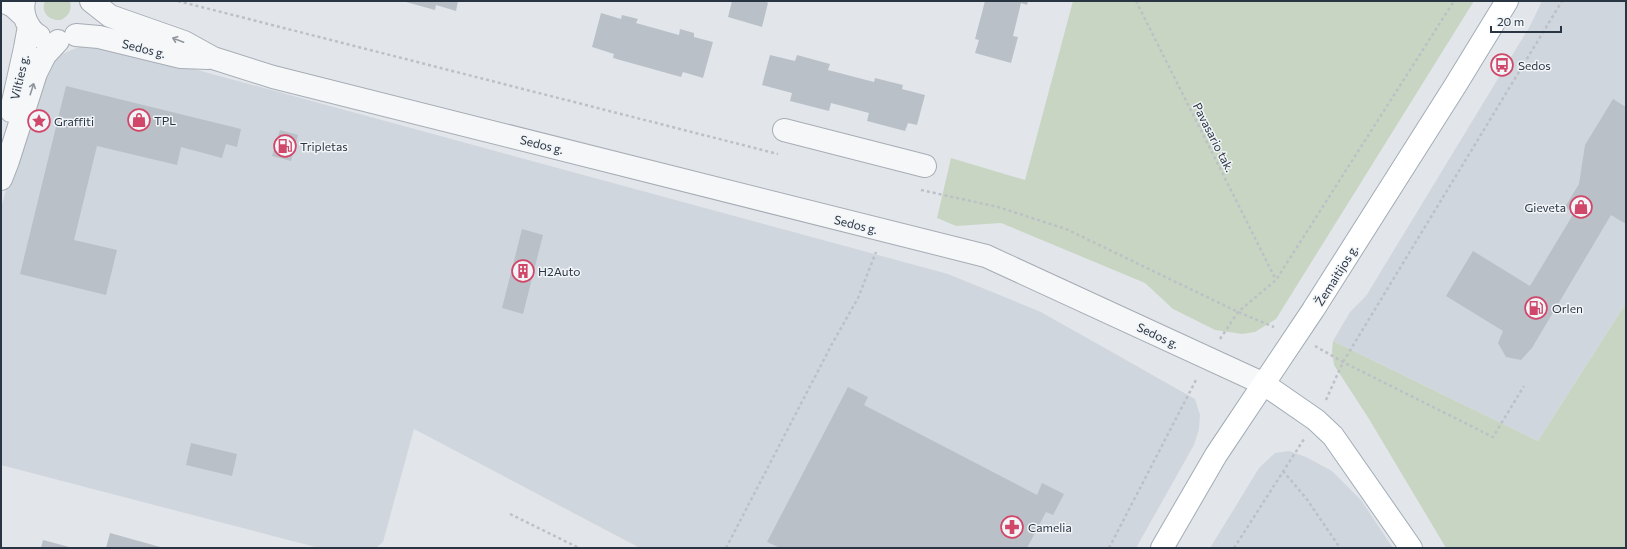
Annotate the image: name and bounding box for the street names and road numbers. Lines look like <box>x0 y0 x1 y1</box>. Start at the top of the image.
street label: Sedos g. <box>121 36 167 60</box>
street label: Vilties g. <box>7 53 31 101</box>
street label: Pavasario tak. <box>1191 100 1237 174</box>
street label: Sedos g. <box>519 132 565 156</box>
street label: Sedos g. <box>833 212 879 236</box>
street label: Žemaitijos g. <box>1312 242 1360 308</box>
street label: Sedos g. <box>1135 319 1181 351</box>

